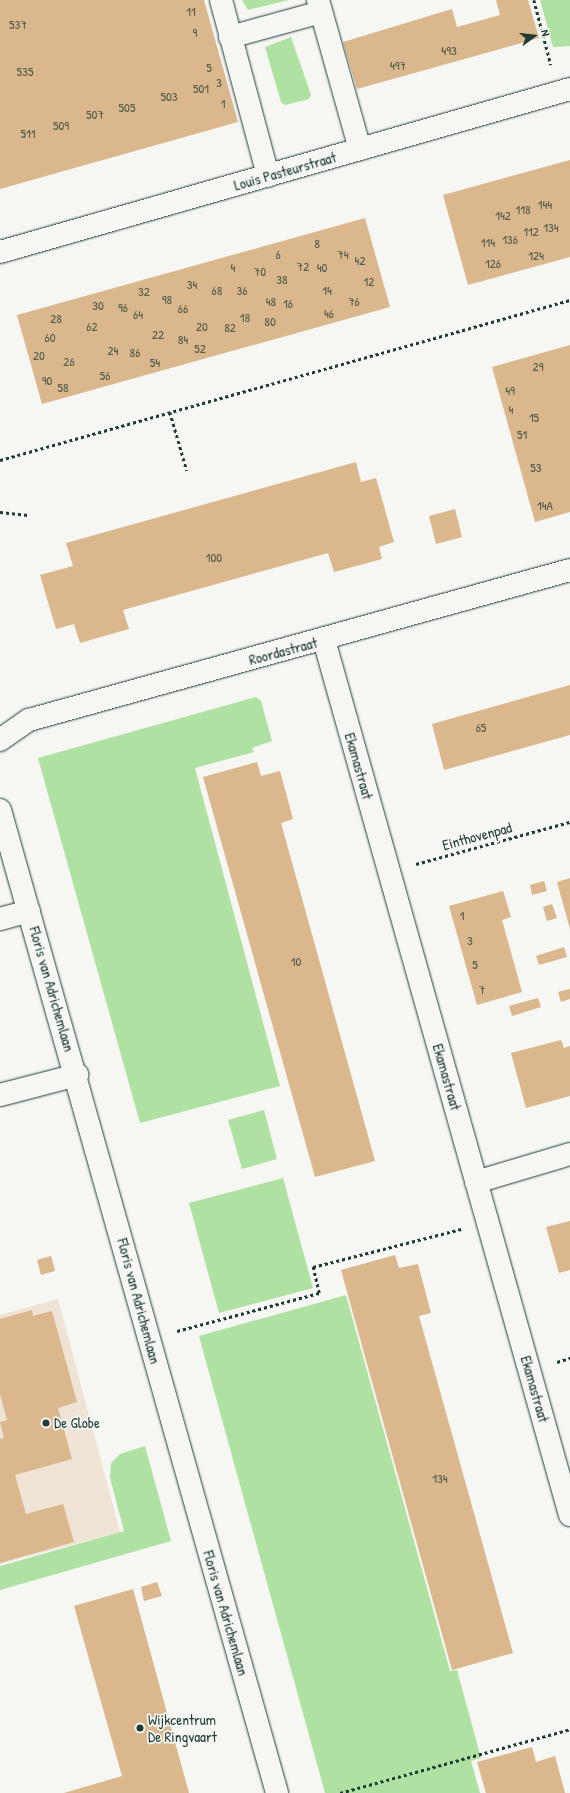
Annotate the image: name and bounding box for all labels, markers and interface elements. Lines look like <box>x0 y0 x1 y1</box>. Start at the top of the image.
house number: 11 <box>186 3 196 19</box>
house number: 537 <box>9 16 27 32</box>
north arrow <box>514 16 554 56</box>
house number: 9 <box>193 24 197 40</box>
text: N <box>538 28 553 38</box>
house number: 493 <box>441 42 457 58</box>
house number: 497 <box>390 57 406 73</box>
house number: 5 <box>206 59 212 75</box>
house number: 535 <box>17 63 33 79</box>
house number: 3 <box>216 74 222 90</box>
house number: 501 <box>193 80 209 96</box>
house number: 503 <box>160 88 178 104</box>
house number: 1 <box>221 95 225 111</box>
house number: 505 <box>119 99 135 115</box>
house number: 507 <box>86 106 104 122</box>
house number: 509 <box>53 117 69 133</box>
house number: 511 <box>21 125 35 141</box>
street label: Louis Pasteurstraat <box>232 148 338 194</box>
house number: 144 <box>538 196 552 212</box>
house number: 118 <box>515 201 531 217</box>
house number: 142 <box>495 207 511 223</box>
house number: 134 <box>543 219 559 235</box>
house number: 112 <box>523 223 539 239</box>
house number: 136 <box>502 231 518 247</box>
house number: 114 <box>481 234 495 250</box>
house number: 8 <box>314 235 320 251</box>
house number: 6 <box>275 246 281 262</box>
house number: 74 <box>337 246 349 262</box>
house number: 124 <box>528 247 544 263</box>
house number: 42 <box>355 252 365 268</box>
house number: 126 <box>485 255 501 271</box>
house number: 72 <box>297 258 309 274</box>
house number: 4 <box>231 259 235 275</box>
house number: 40 <box>317 259 327 275</box>
house number: 70 <box>254 263 266 279</box>
house number: 38 <box>276 271 288 287</box>
house number: 12 <box>364 273 374 289</box>
house number: 34 <box>187 276 197 292</box>
house number: 68 <box>212 282 222 298</box>
house number: 36 <box>236 282 248 298</box>
house number: 14 <box>322 282 332 298</box>
house number: 32 <box>138 283 150 299</box>
house number: 98 <box>162 291 172 307</box>
house number: 48 <box>266 293 276 309</box>
house number: 76 <box>348 293 360 309</box>
house number: 16 <box>283 295 293 311</box>
house number: 30 <box>92 297 104 313</box>
house number: 96 <box>118 299 128 315</box>
house number: 66 <box>178 300 188 316</box>
house number: 46 <box>324 305 334 321</box>
house number: 64 <box>133 306 143 322</box>
house number: 18 <box>240 309 250 325</box>
house number: 28 <box>50 310 62 326</box>
house number: 80 <box>264 313 276 329</box>
house number: 62 <box>86 318 98 334</box>
house number: 20 <box>196 318 208 334</box>
house number: 82 <box>224 319 236 335</box>
house number: 22 <box>152 326 164 342</box>
house number: 60 <box>44 329 56 345</box>
house number: 84 <box>178 331 188 347</box>
house number: 52 <box>194 340 206 356</box>
house number: 24 <box>108 342 118 358</box>
house number: 86 <box>130 344 140 360</box>
house number: 20 <box>33 347 45 363</box>
house number: 26 <box>63 353 75 369</box>
house number: 54 <box>150 354 160 370</box>
house number: 29 <box>533 358 543 374</box>
house number: 56 <box>100 367 110 383</box>
house number: 90 <box>42 372 52 388</box>
house number: 58 <box>57 379 69 395</box>
house number: 49 <box>505 382 515 398</box>
house number: 4 <box>509 401 513 417</box>
house number: 15 <box>529 409 539 425</box>
house number: 51 <box>517 426 527 442</box>
house number: 53 <box>530 459 542 475</box>
house number: 14A <box>537 497 553 513</box>
house number: 100 <box>206 549 222 565</box>
street label: Roordastraat <box>247 633 319 669</box>
house number: 65 <box>476 719 486 735</box>
street label: Ekamastraat <box>341 731 377 801</box>
street label: Einthovenpad <box>440 818 514 854</box>
house number: 1 <box>460 907 464 923</box>
street label: Floris van Adrichemlaan <box>26 924 78 1054</box>
house number: 3 <box>467 932 473 948</box>
house number: 10 <box>291 953 301 969</box>
house number: 5 <box>472 956 478 972</box>
house number: 7 <box>479 981 485 997</box>
street label: Ekamastraat <box>429 1042 465 1112</box>
street label: Floris van Adrichemlaan <box>114 1236 164 1366</box>
street label: Ekamastraat <box>517 1354 553 1424</box>
place label: De Globe <box>54 1414 100 1432</box>
marker: De Globe <box>41 1418 51 1428</box>
house number: 134 <box>432 1470 448 1486</box>
street label: Floris van Adrichemlaan <box>200 1548 252 1678</box>
place label: Wijkcentrum De Ringvaart <box>148 1710 217 1745</box>
marker: Wijkcentrum De Ringvaart <box>135 1723 145 1733</box>

